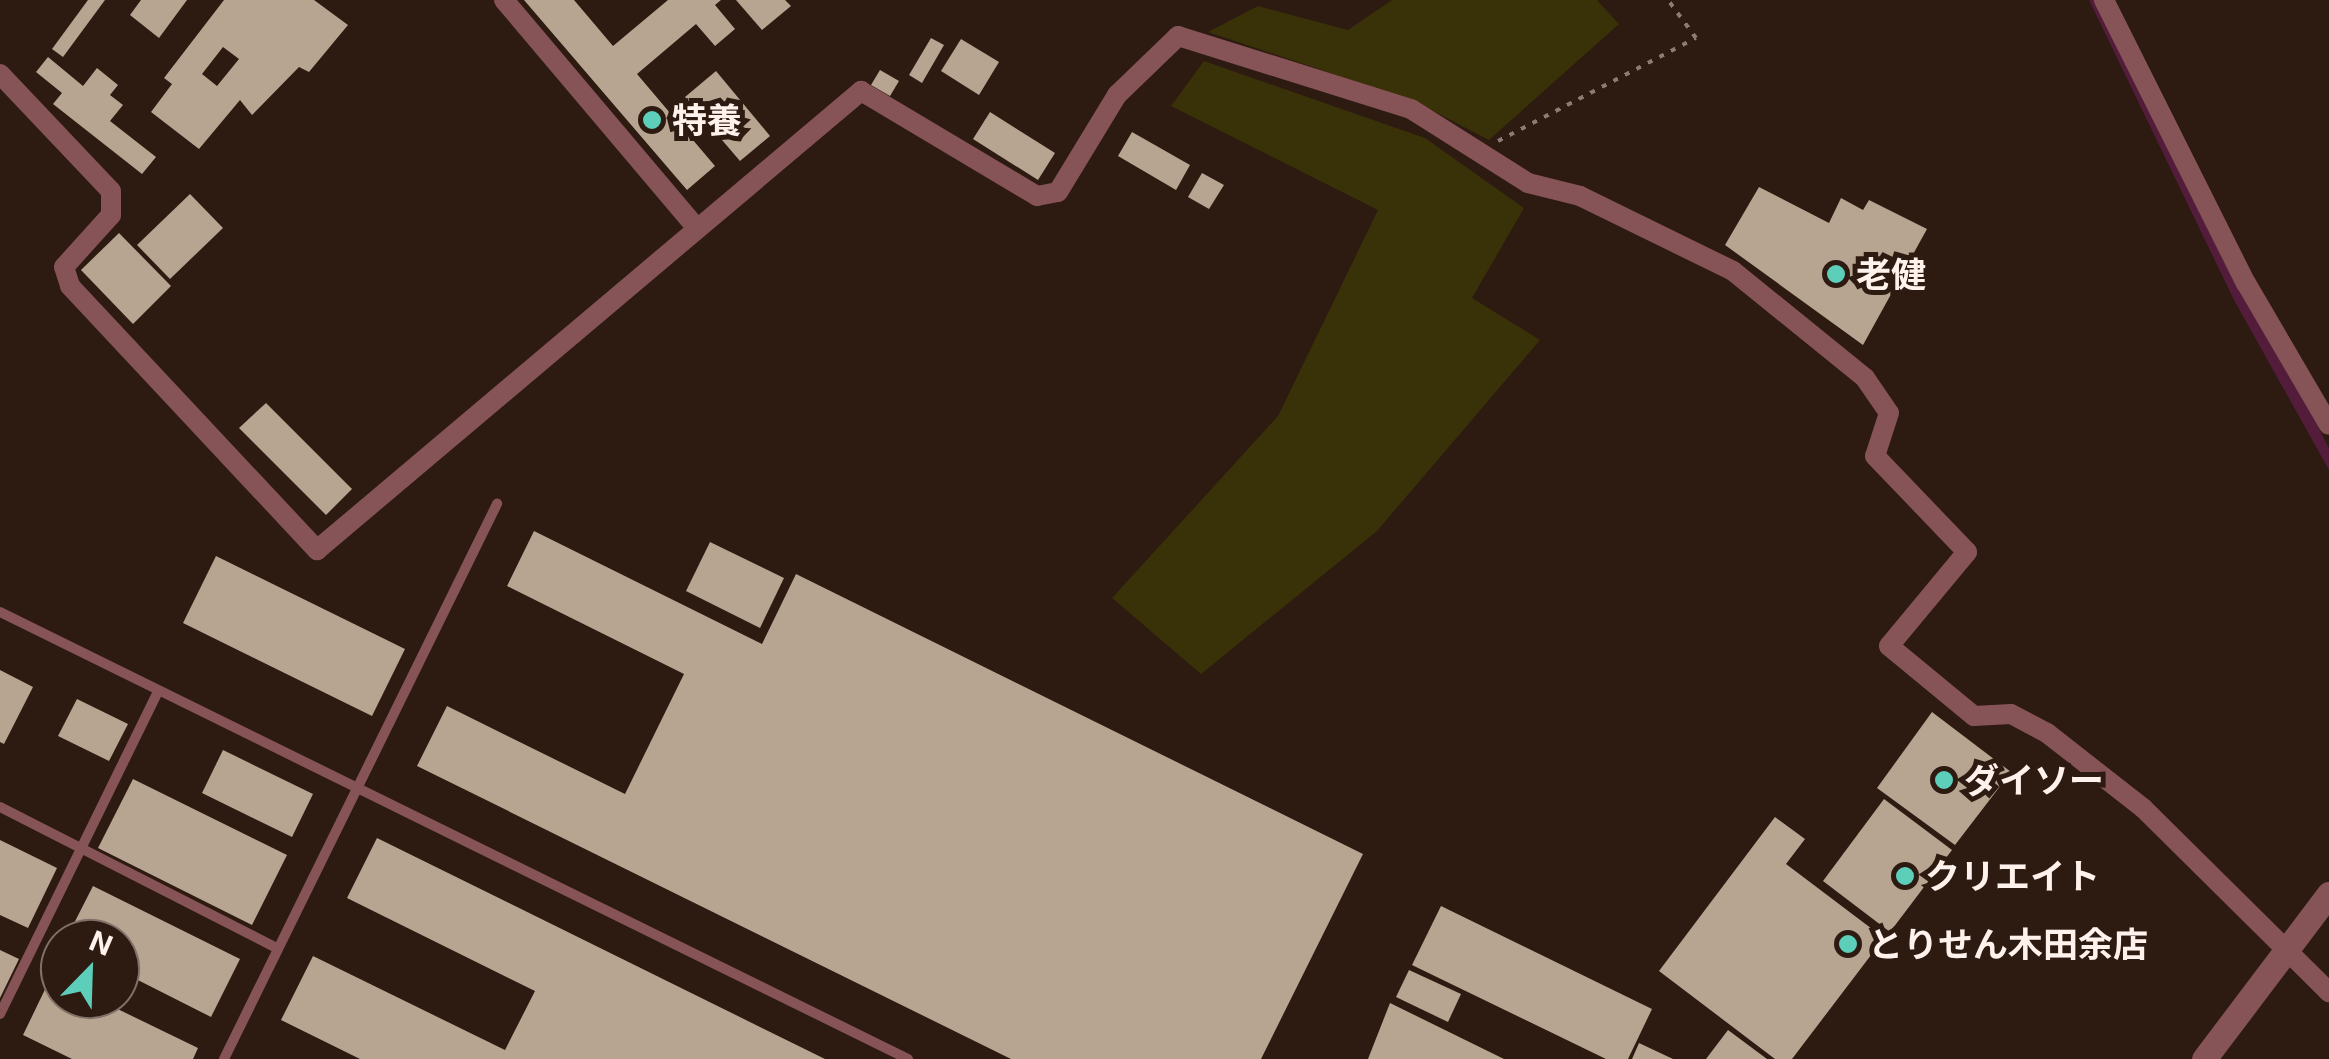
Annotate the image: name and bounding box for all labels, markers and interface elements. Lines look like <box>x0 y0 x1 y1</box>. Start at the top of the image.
place label: 特養 <box>672 99 742 141</box>
marker: 特養 <box>641 109 663 131</box>
place label: 老健 <box>1856 253 1926 295</box>
marker: 老健 <box>1825 263 1847 285</box>
place label: ダイソー <box>1964 759 2104 801</box>
marker: ダイソー <box>1933 769 1955 791</box>
place label: クリエイト <box>1925 855 2100 897</box>
marker: クリエイト <box>1894 865 1916 887</box>
north arrow <box>40 919 140 1019</box>
text: N <box>84 923 117 963</box>
place label: とりせん木田余店 <box>1868 923 2148 965</box>
marker: とりせん木田余店 <box>1837 933 1859 955</box>

